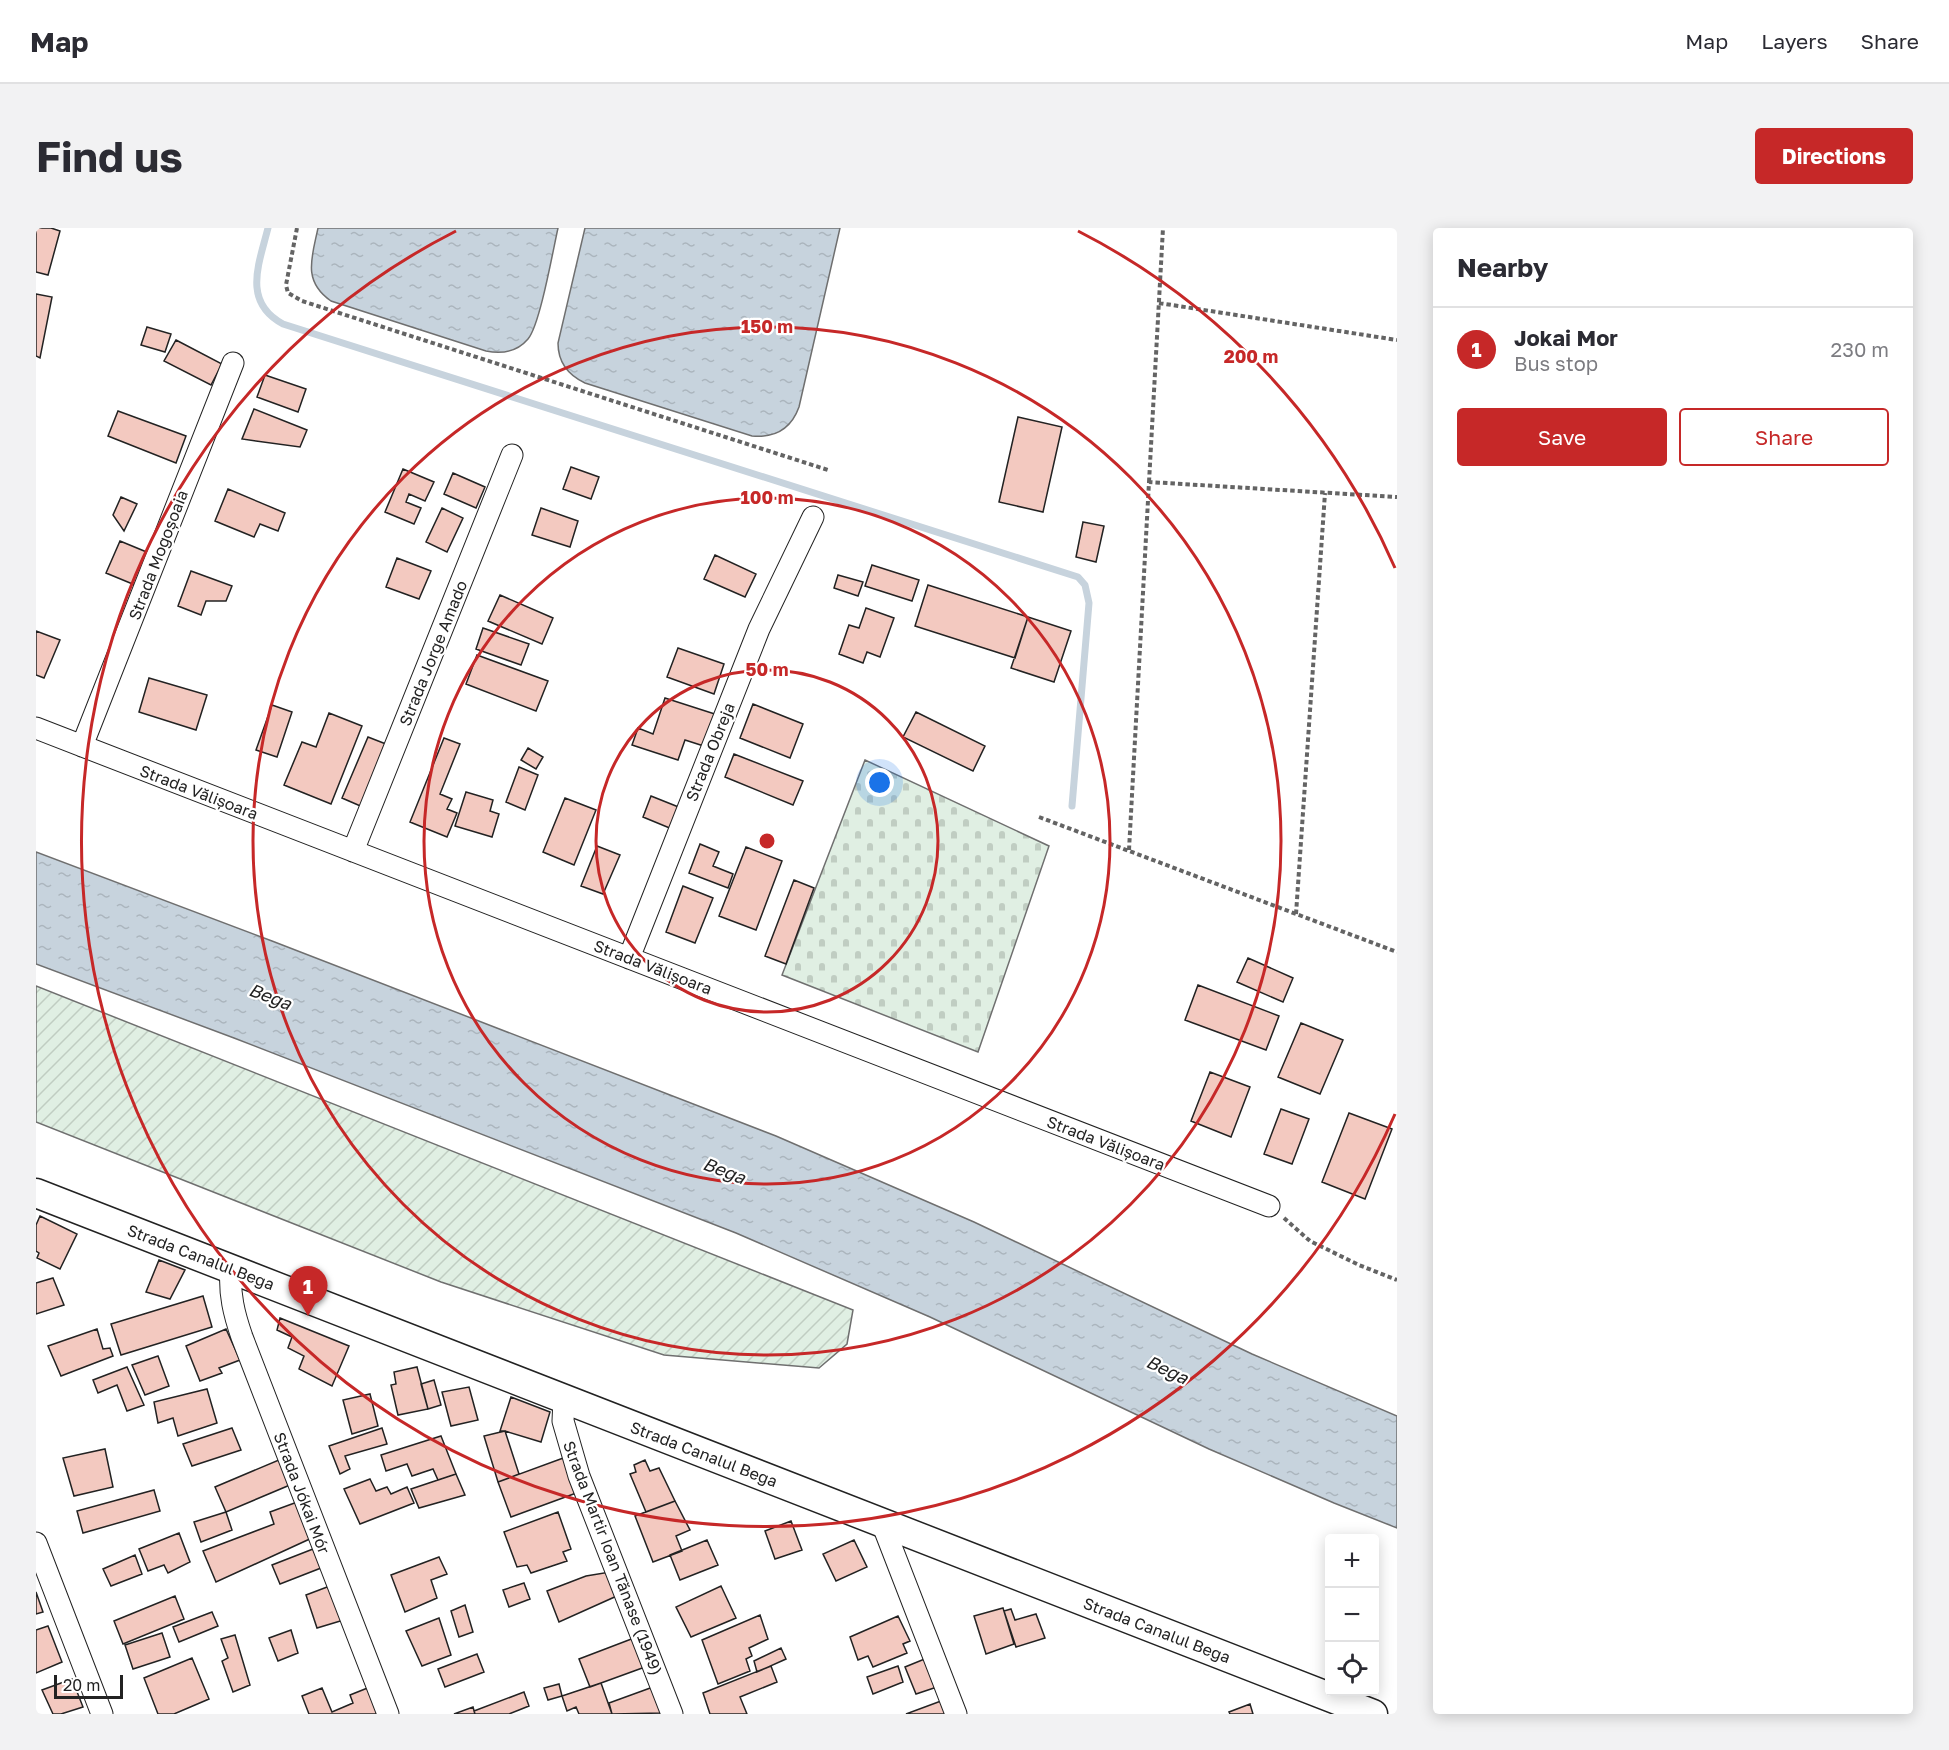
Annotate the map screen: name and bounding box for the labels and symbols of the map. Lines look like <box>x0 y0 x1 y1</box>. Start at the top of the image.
text: 150 m <box>741 315 793 337</box>
text: 200 m <box>1224 345 1278 367</box>
text: 100 m <box>741 486 793 508</box>
street label: Strada Mogoșoaia <box>124 487 192 623</box>
street label: Strada Jorge Amado <box>395 577 471 729</box>
text: 50 m <box>746 658 788 680</box>
street label: Strada Obreja <box>681 700 739 804</box>
street label: Strada Vălișoara <box>137 760 261 824</box>
your location <box>865 768 894 797</box>
centre of rings <box>757 831 777 851</box>
street label: Strada Vălișoara <box>591 935 715 999</box>
water label: Bega <box>246 978 295 1014</box>
street label: Strada Vălișoara <box>1044 1111 1168 1175</box>
water label: Bega <box>700 1152 749 1188</box>
street label: Strada Canalul Bega <box>125 1220 277 1294</box>
pin: 1 <box>288 1266 328 1316</box>
water label: Bega <box>1143 1350 1193 1389</box>
street label: Strada Canalul Bega <box>628 1417 780 1491</box>
street label: Strada Jókai Mór <box>270 1429 334 1557</box>
street label: Strada Martir Ioan Tănase (1949) <box>559 1438 667 1678</box>
street label: Strada Canalul Bega <box>1081 1593 1233 1667</box>
scale bar <box>54 1672 123 1700</box>

